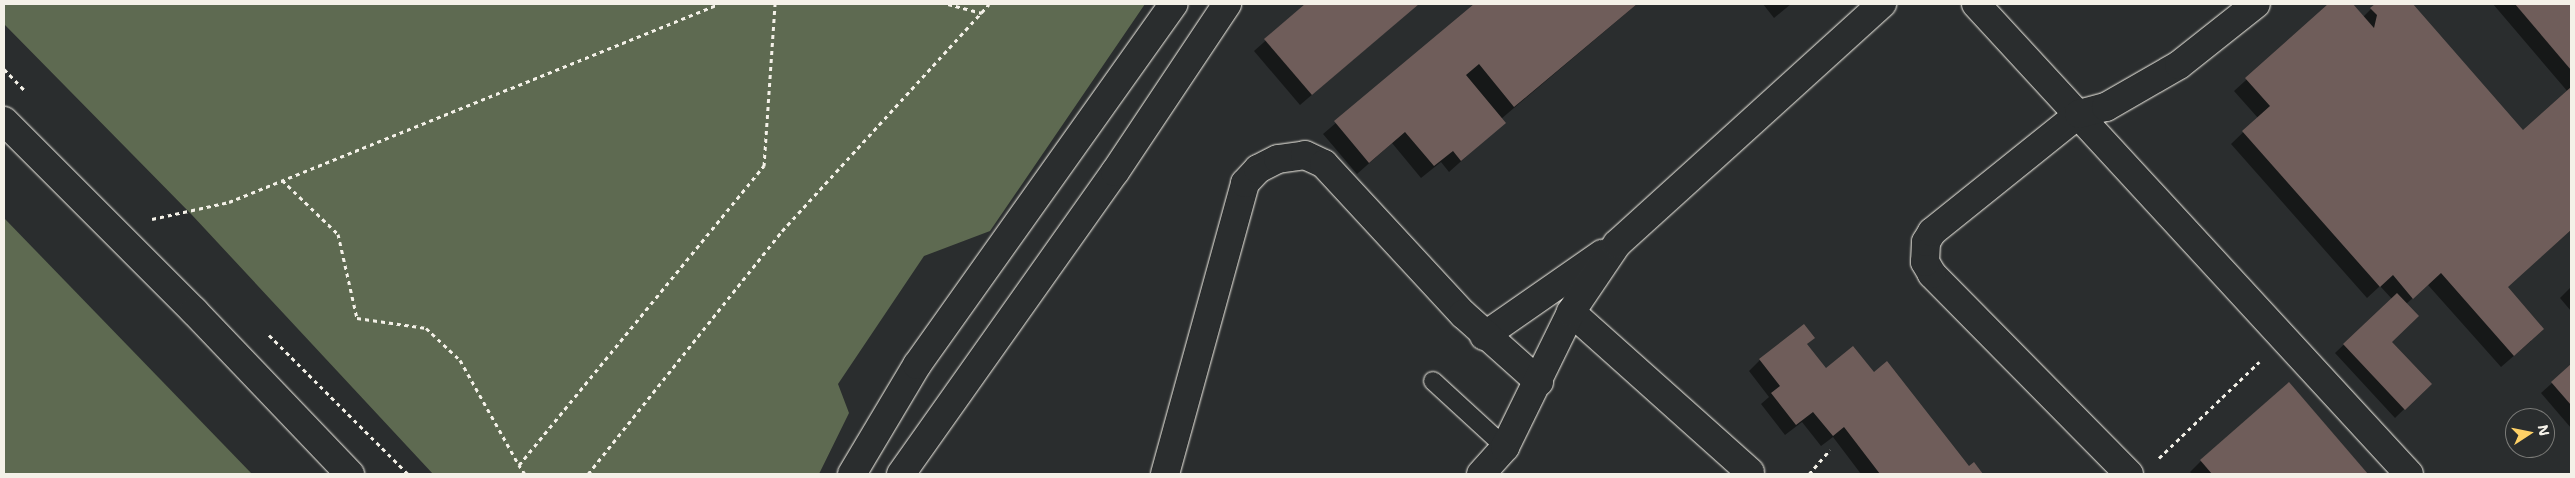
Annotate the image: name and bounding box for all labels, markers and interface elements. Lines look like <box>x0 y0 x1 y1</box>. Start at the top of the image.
north arrow <box>2505 408 2555 458</box>
text: N <box>2534 423 2554 437</box>

